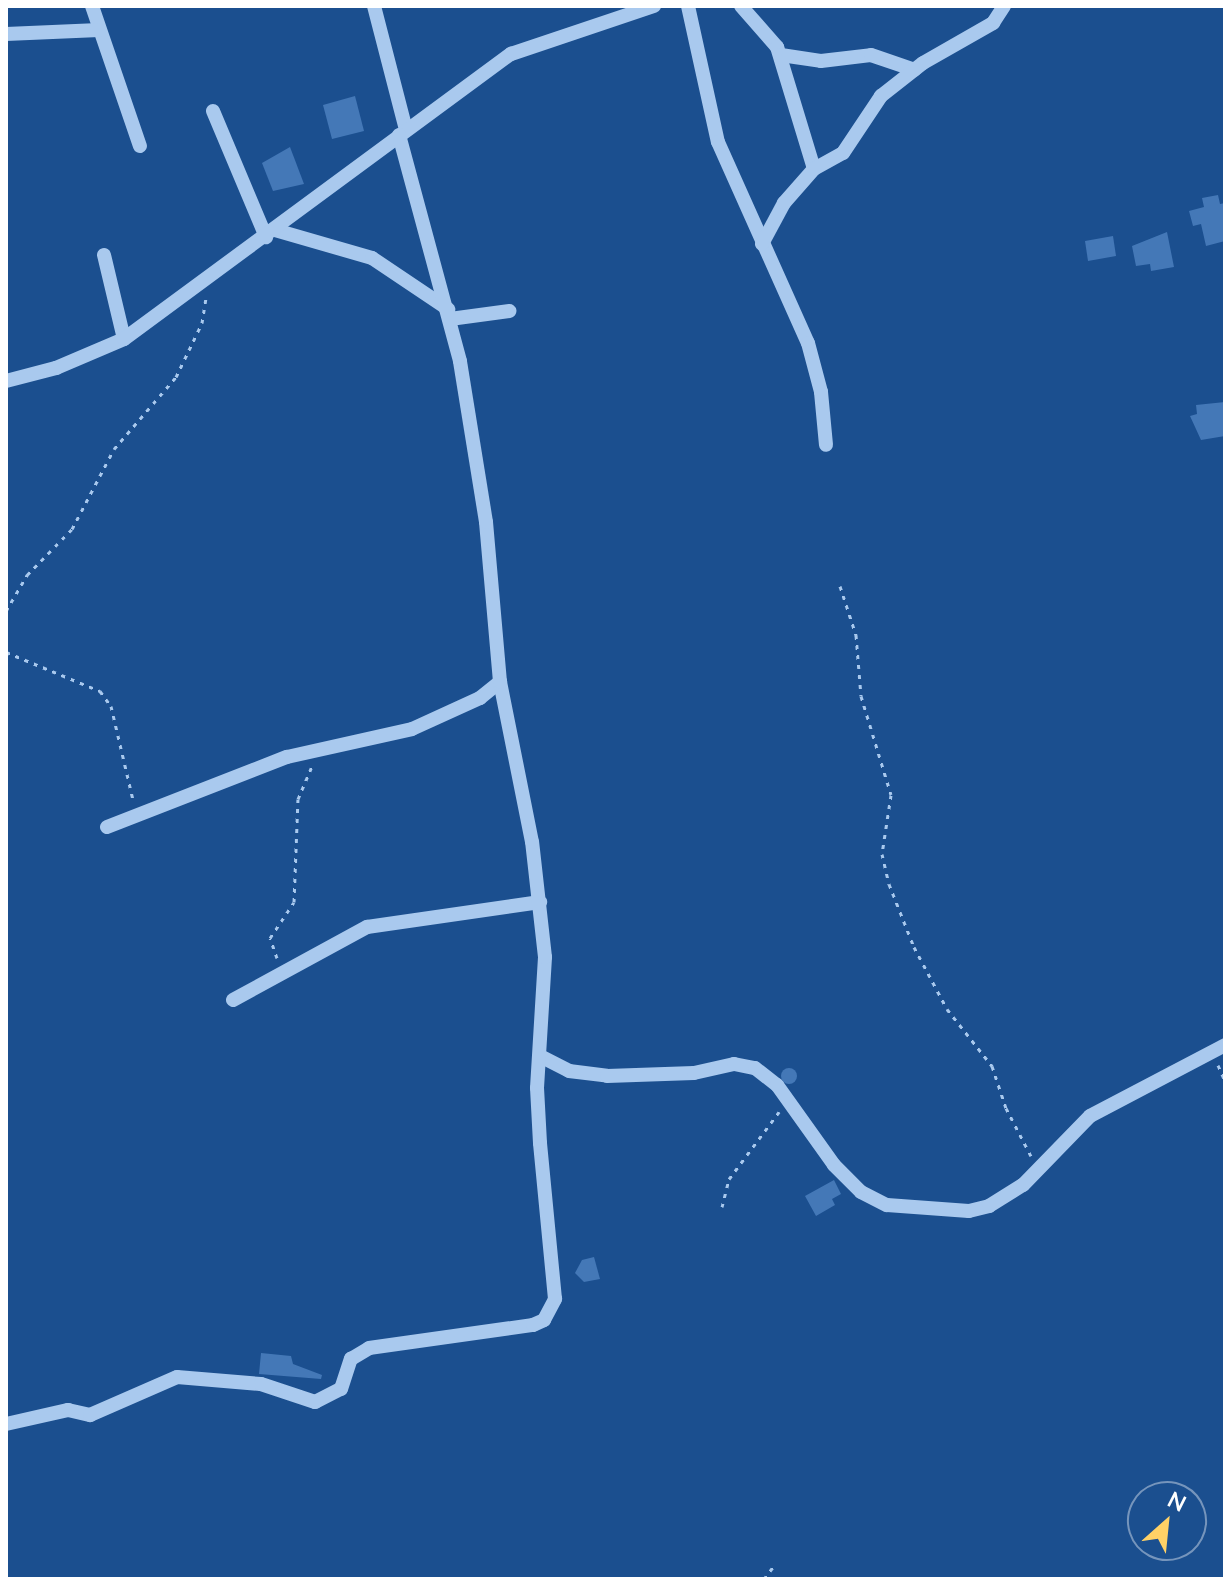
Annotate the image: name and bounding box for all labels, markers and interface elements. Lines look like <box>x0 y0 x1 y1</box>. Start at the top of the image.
north arrow <box>1127 1481 1207 1561</box>
text: N <box>1164 1485 1191 1517</box>

